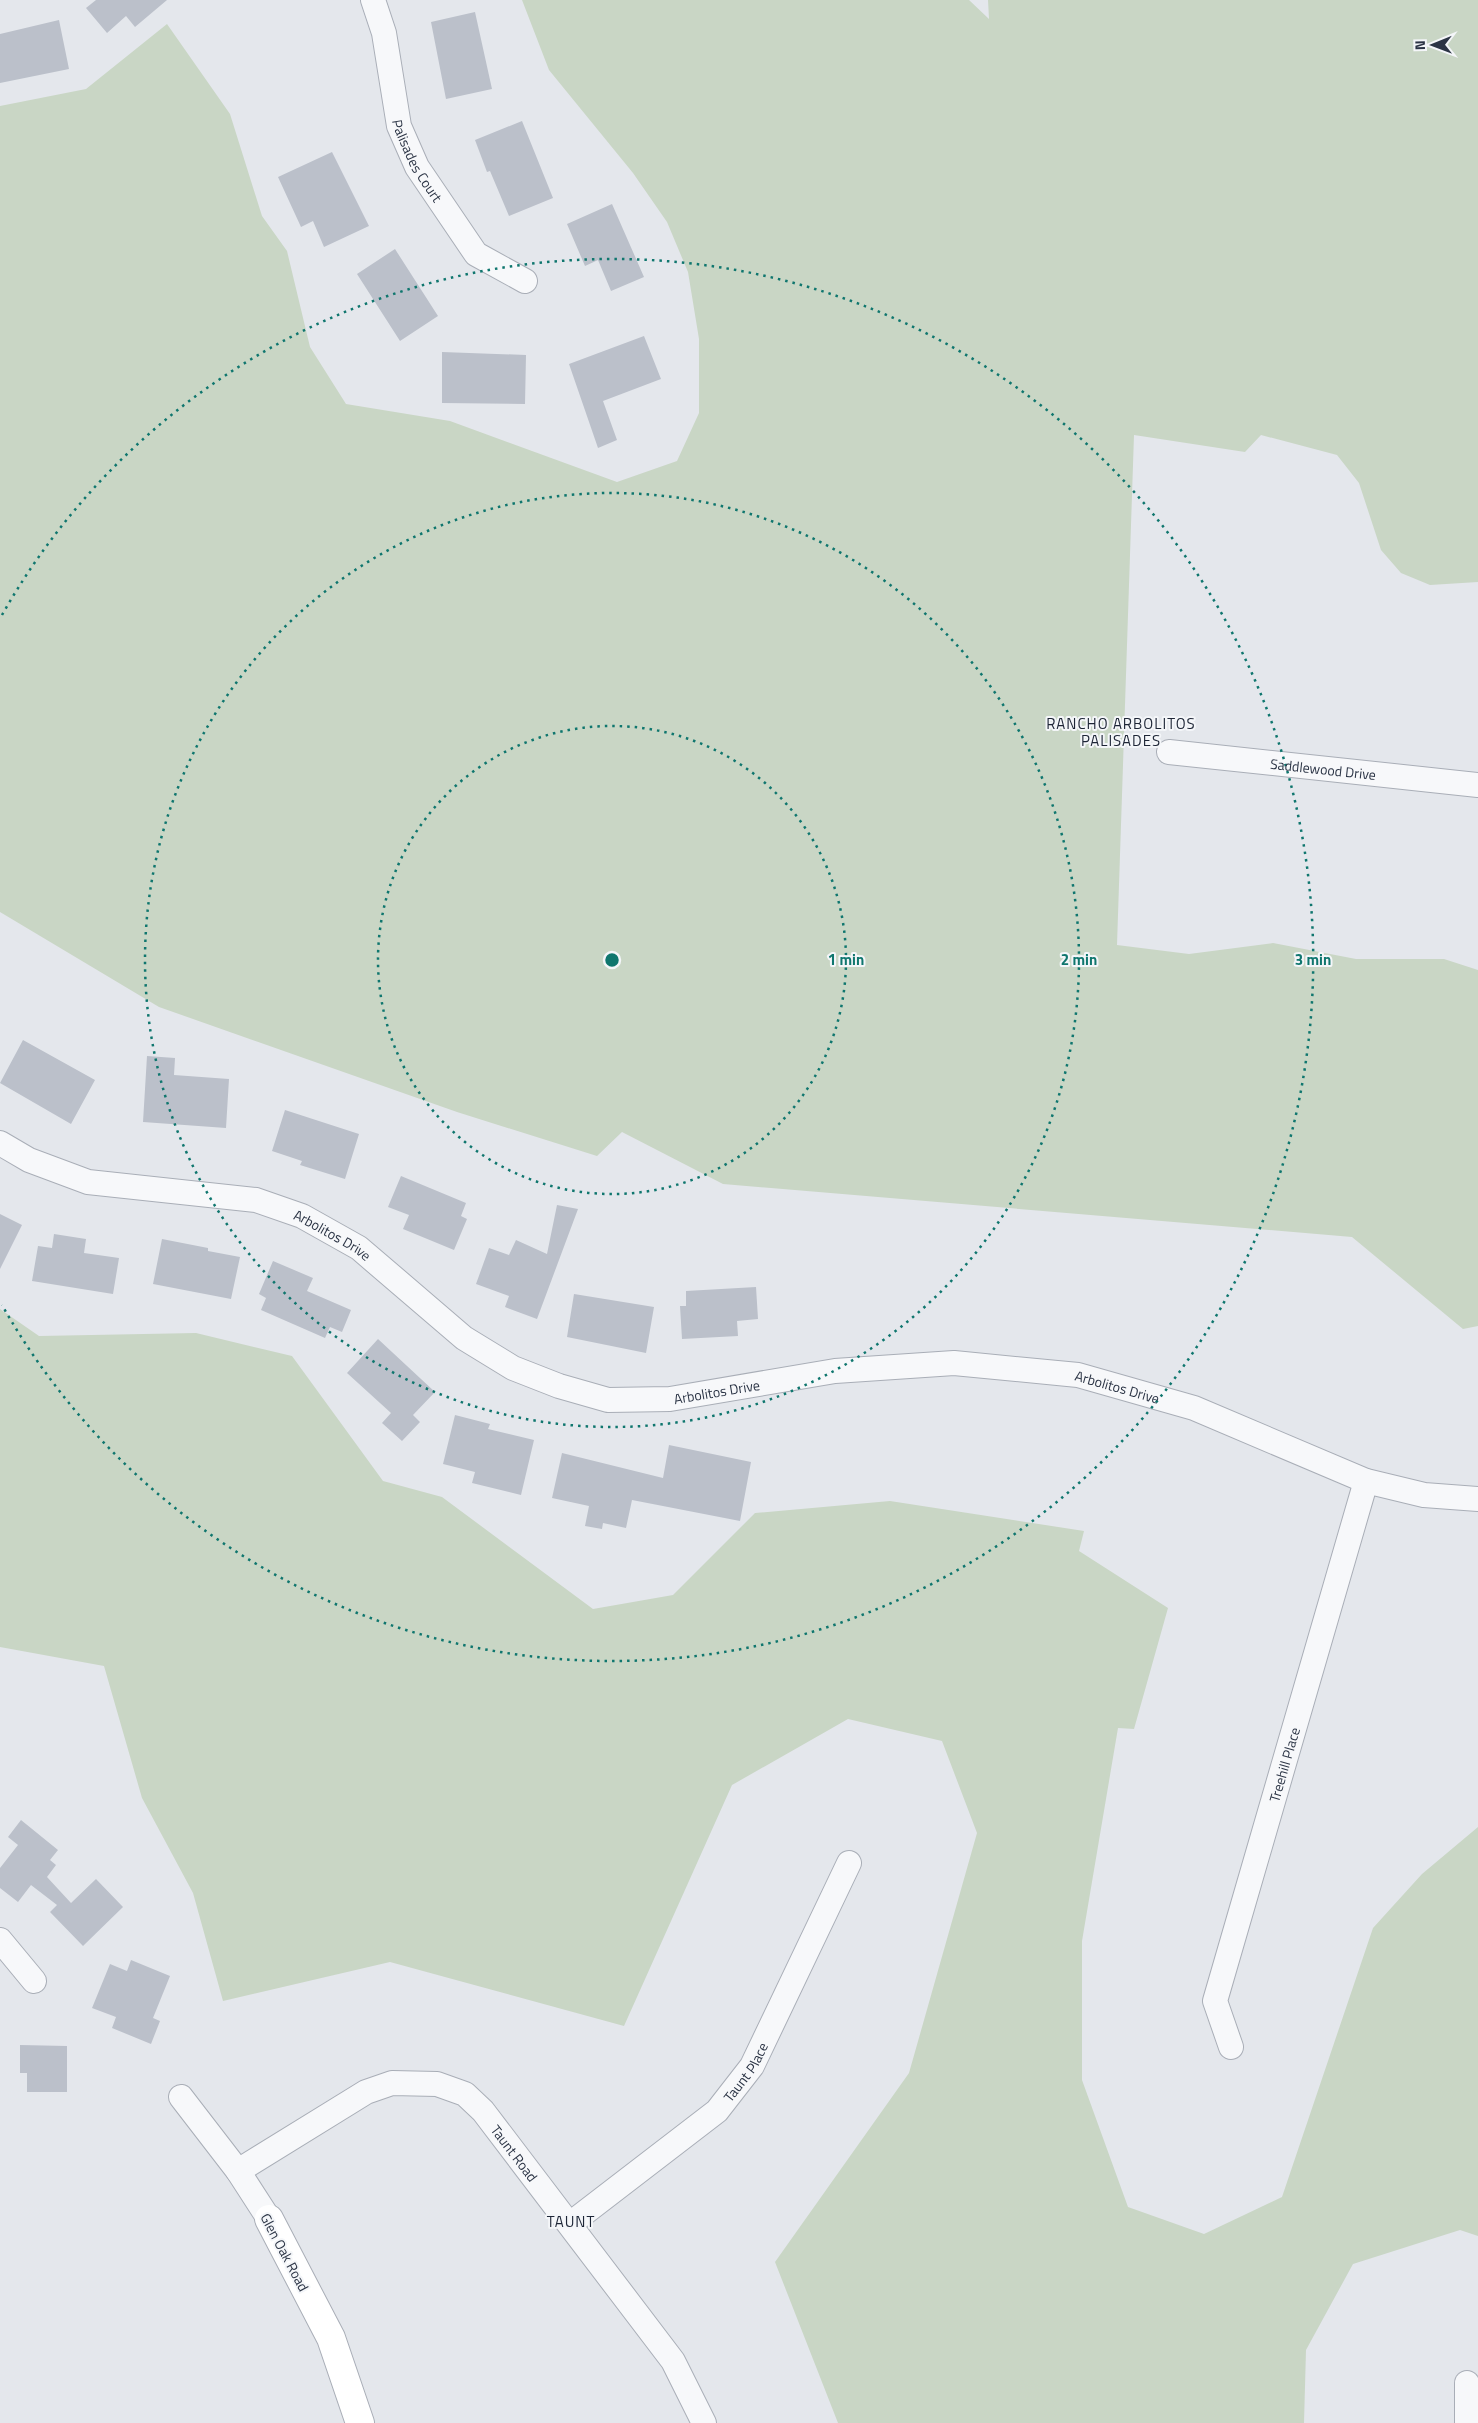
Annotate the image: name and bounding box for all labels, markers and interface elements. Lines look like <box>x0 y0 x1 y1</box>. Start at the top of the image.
north arrow <box>1408 20 1458 70</box>
text: N <box>1409 40 1430 50</box>
street label: Palisades Court <box>388 118 448 206</box>
district label: RANCHO ARBOLITOS PALISADES <box>1046 712 1196 752</box>
street label: Saddlewood Drive <box>1269 752 1377 785</box>
text: 1 min <box>828 948 864 971</box>
text: 2 min <box>1061 948 1097 971</box>
text: 3 min <box>1295 948 1331 971</box>
centre of rings <box>603 951 621 969</box>
street label: Arbolitos Drive <box>291 1204 376 1265</box>
street label: Arbolitos Drive <box>1073 1364 1162 1408</box>
street label: Arbolitos Drive <box>672 1373 761 1409</box>
street label: Treehill Place <box>1263 1725 1304 1804</box>
street label: Taunt Place <box>718 2039 772 2106</box>
street label: Taunt Road <box>486 2120 543 2186</box>
street label: Glen Oak Road <box>256 2209 314 2295</box>
district label: TAUNT <box>547 2210 595 2233</box>

